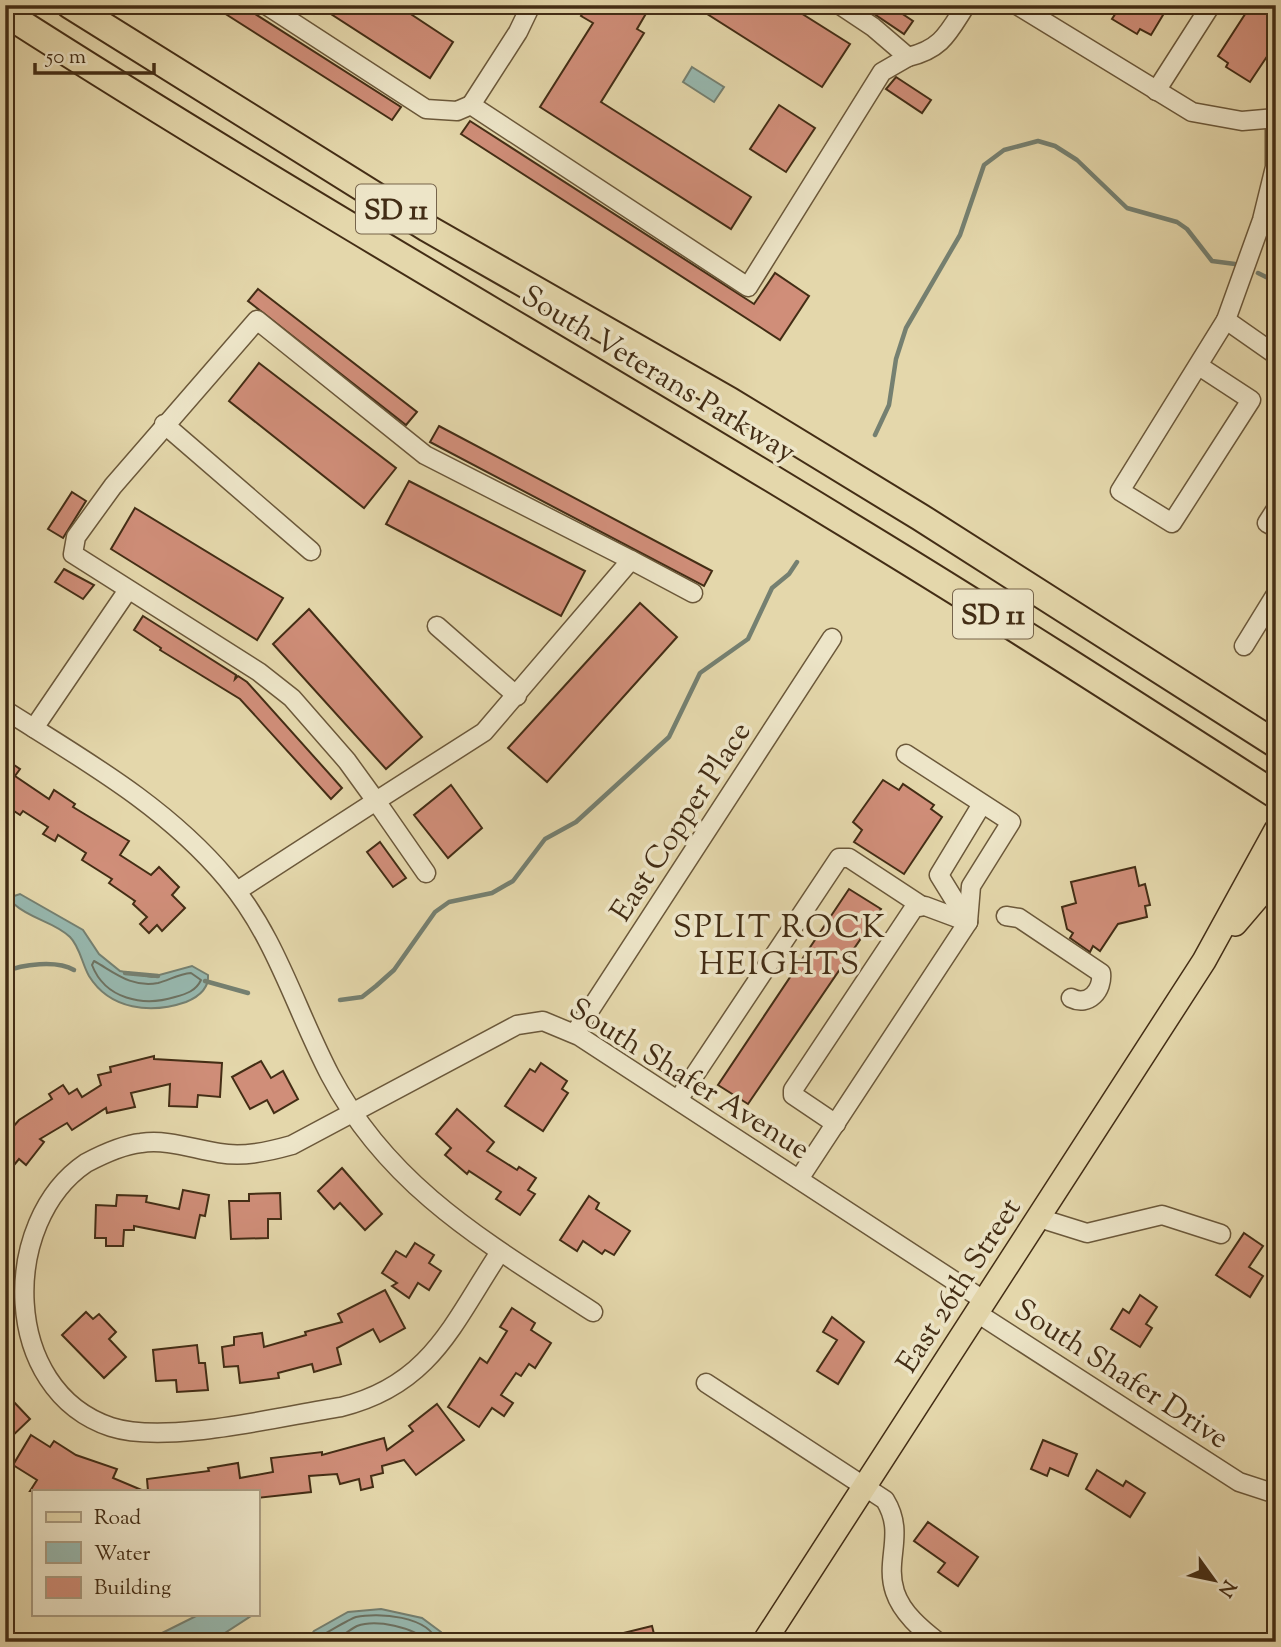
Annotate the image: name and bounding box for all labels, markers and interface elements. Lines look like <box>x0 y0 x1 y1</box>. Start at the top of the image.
scale bar <box>35 32 154 76</box>
text: 50 m <box>45 43 86 73</box>
road number: SD 11 <box>356 184 436 234</box>
street label: South Veterans Parkway <box>512 276 803 474</box>
road number: SD 11 <box>953 590 1033 638</box>
street label: East Copper Place <box>601 714 763 931</box>
district label: SPLIT ROCK HEIGHTS <box>673 906 887 989</box>
street label: South Shafer Avenue <box>560 989 817 1172</box>
street label: East 26th Street <box>887 1190 1033 1382</box>
street label: South Shafer Drive <box>1005 1289 1237 1461</box>
legend <box>32 1490 259 1616</box>
text: Road <box>94 1504 141 1534</box>
text: Water <box>94 1540 151 1570</box>
north arrow <box>1180 1546 1250 1616</box>
text: Building <box>94 1574 171 1604</box>
text: N <box>1211 1574 1242 1602</box>

